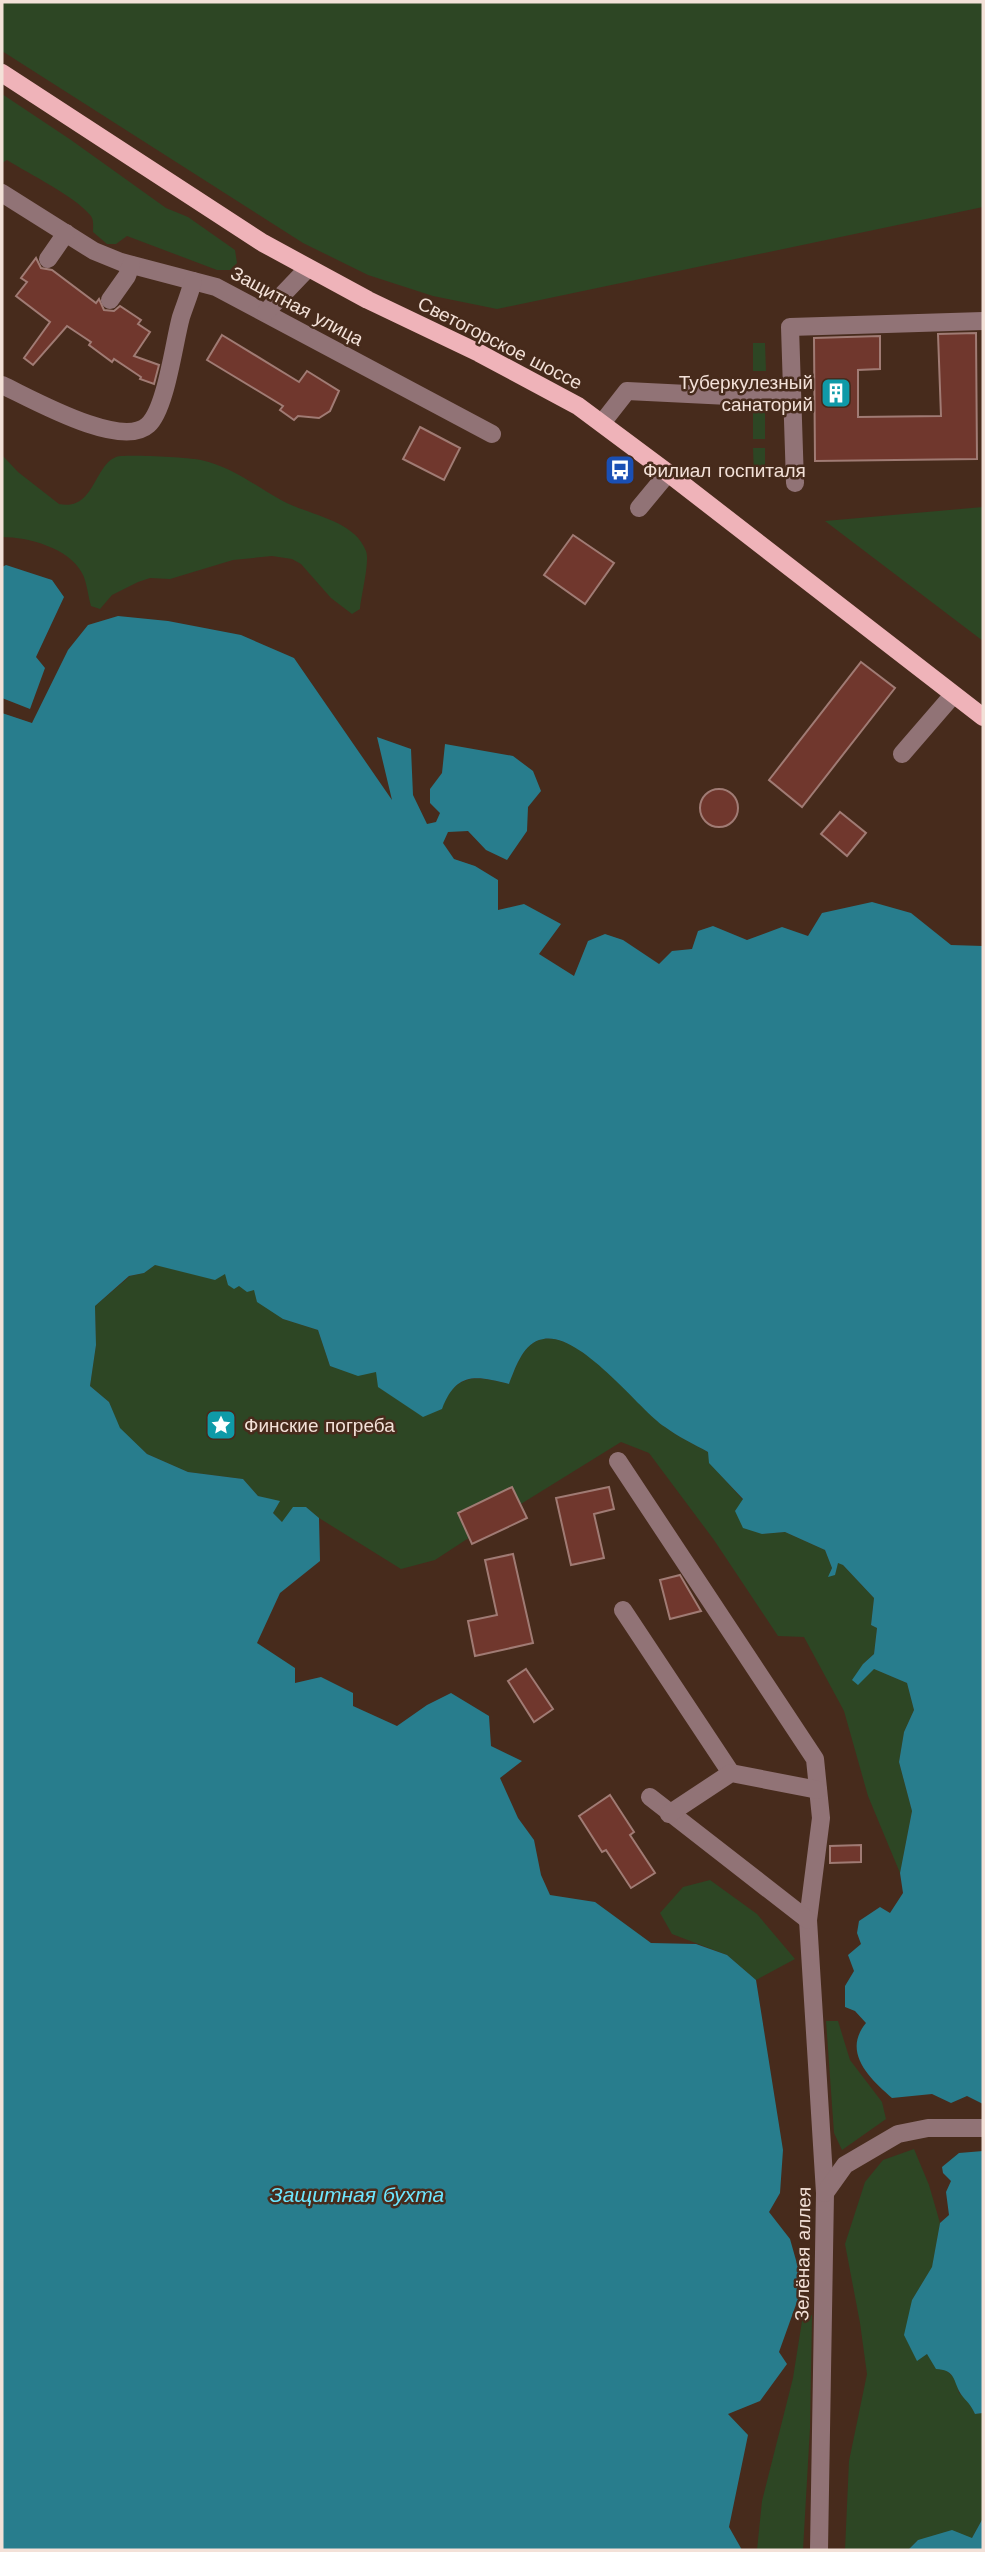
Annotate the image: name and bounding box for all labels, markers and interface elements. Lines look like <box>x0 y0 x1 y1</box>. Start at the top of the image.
street label: Защитная улица <box>227 261 368 351</box>
street label: Светогорское шоссе <box>414 292 586 394</box>
place label: Туберкулезный санаторий <box>679 371 813 416</box>
building icon: Туберкулезный санаторий <box>819 376 853 410</box>
bus stop icon: Филиал госпиталя <box>603 453 637 487</box>
place label: Филиал госпиталя <box>643 459 806 482</box>
place icon: Финские погреба <box>204 1408 238 1442</box>
place label: Финские погреба <box>244 1414 395 1437</box>
water label: Защитная бухта <box>270 2182 444 2207</box>
street label: Зелёная аллея <box>790 2187 816 2321</box>

